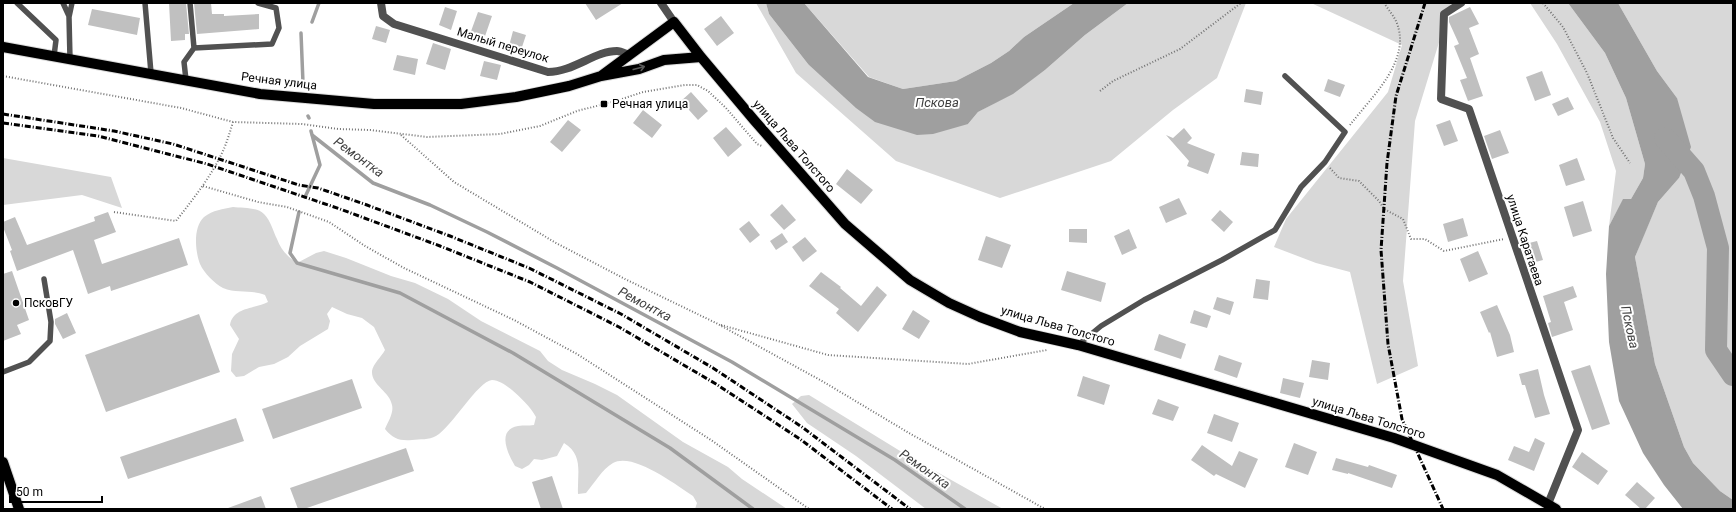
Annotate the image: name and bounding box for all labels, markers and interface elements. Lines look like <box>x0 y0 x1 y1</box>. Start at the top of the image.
street label: Малый переулок <box>455 24 551 66</box>
one-way arrow <box>633 64 646 72</box>
street label: Речная улица <box>240 69 318 93</box>
water label: Пскова <box>915 95 959 110</box>
place label: Речная улица <box>612 97 688 111</box>
street label: улица Льва Толстого <box>750 97 838 195</box>
marker: Речная улица <box>599 99 609 109</box>
water label: Ремонтка <box>331 134 387 180</box>
street label: улица Каратаева <box>1504 193 1546 287</box>
water label: Ремонтка <box>616 284 674 324</box>
place label: ПсковГУ <box>24 296 74 310</box>
marker: ПсковГУ <box>11 298 21 308</box>
street label: улица Льва Толстого <box>999 303 1117 349</box>
water label: Пскова <box>1618 304 1642 350</box>
street label: улица Льва Толстого <box>1311 394 1427 442</box>
water label: Ремонтка <box>897 446 953 492</box>
scale bar <box>10 478 102 504</box>
text: 50 m <box>16 485 43 499</box>

